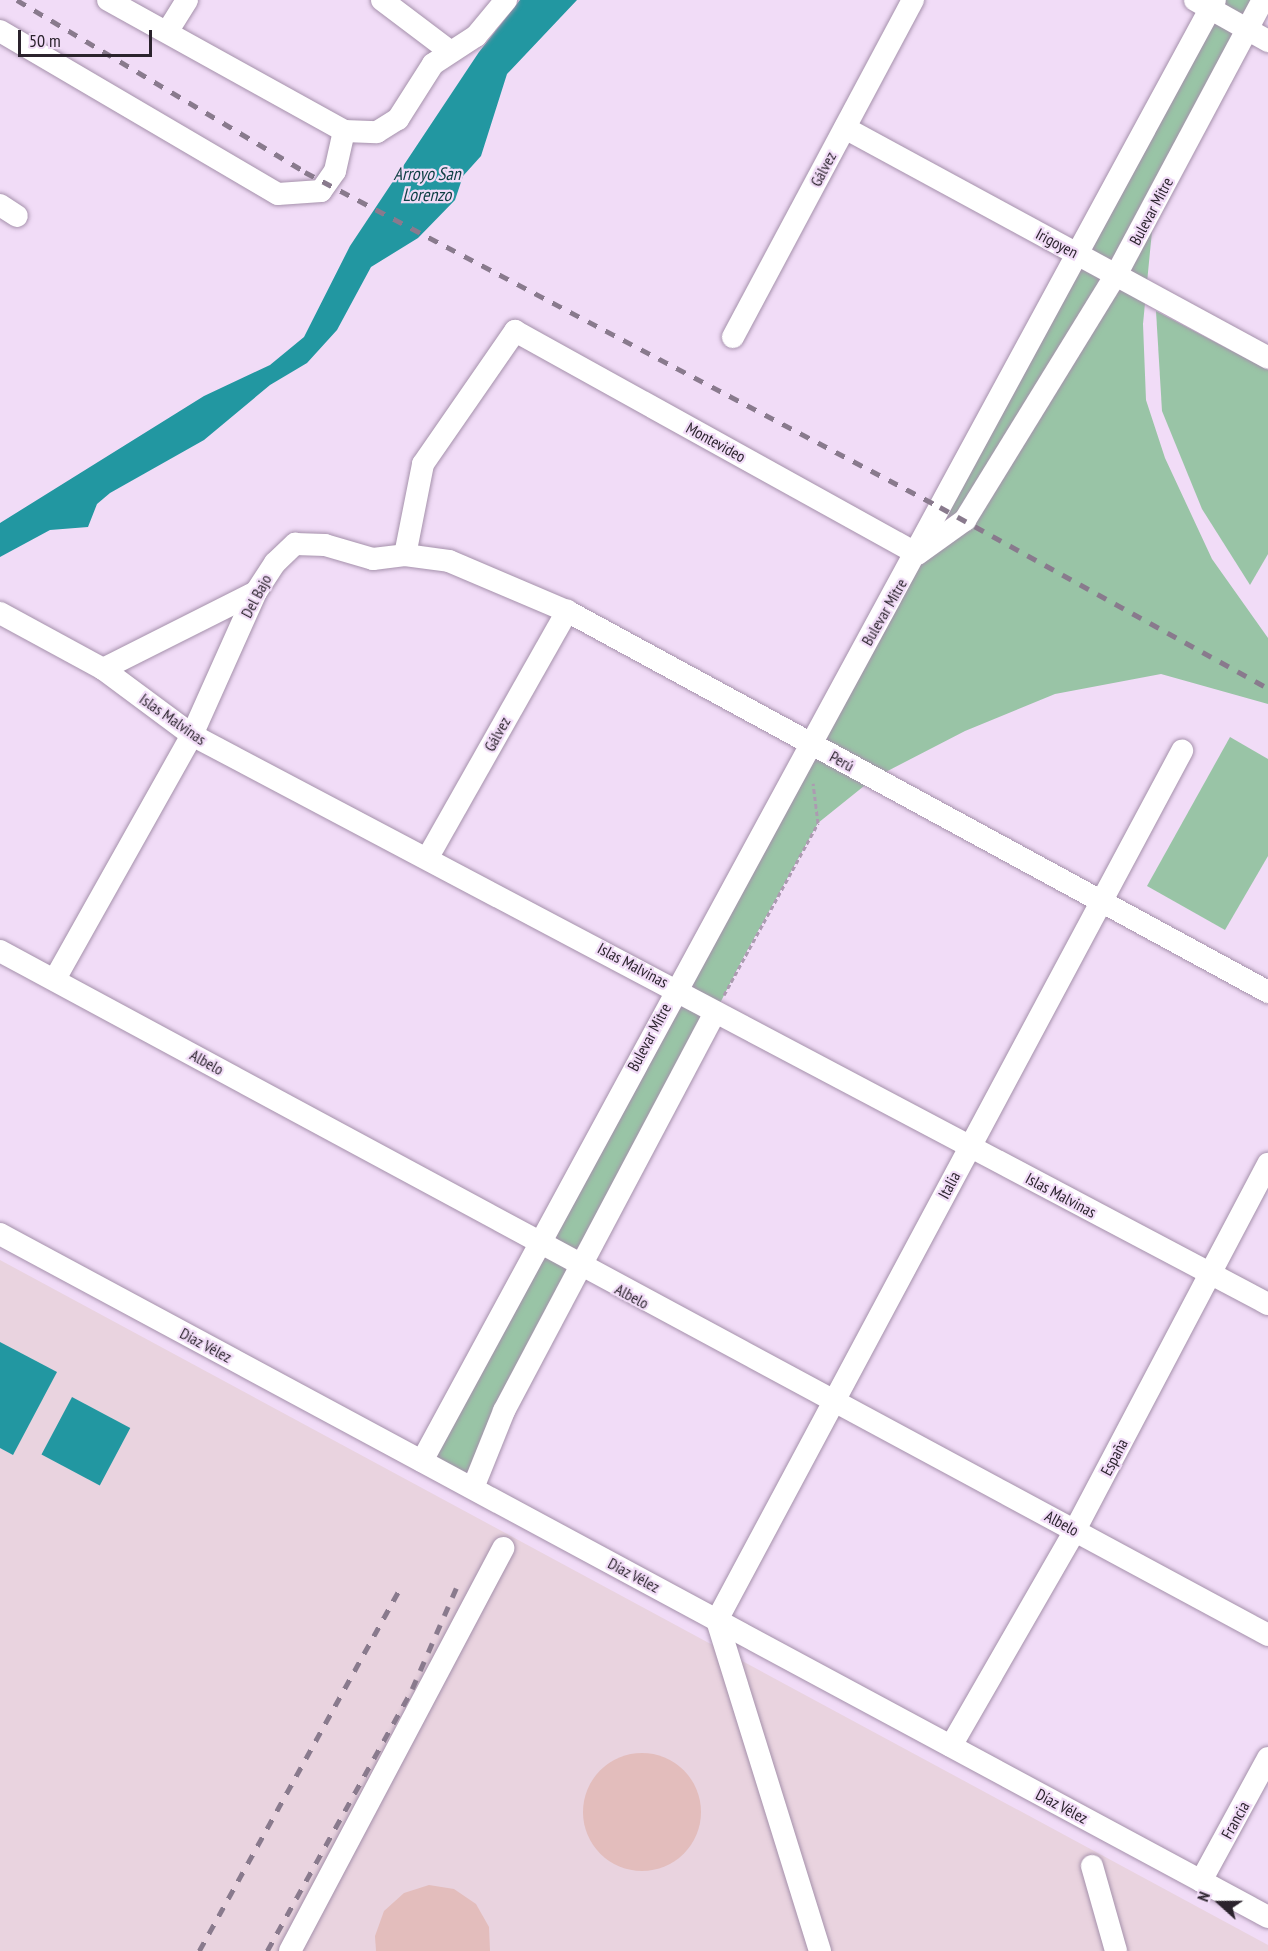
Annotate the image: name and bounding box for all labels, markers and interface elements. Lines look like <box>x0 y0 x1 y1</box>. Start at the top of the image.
scale bar <box>21 18 154 56</box>
text: 50 m <box>29 29 61 52</box>
street label: Gálvez <box>806 148 840 190</box>
water label: Arroyo San Lorenzo <box>393 164 461 207</box>
street label: Bulevar Mitre <box>1125 174 1177 248</box>
street label: Irigoyen <box>1033 224 1081 262</box>
street label: Montevideo <box>683 418 749 466</box>
street label: Del Bajo <box>237 571 275 621</box>
street label: Bulevar Mitre <box>857 575 911 649</box>
street label: Islas Malvinas <box>136 689 210 749</box>
street label: Gálvez <box>480 713 514 755</box>
street label: Perú <box>827 747 857 775</box>
street label: Islas Malvinas <box>595 938 671 992</box>
street label: Bulevar Mitre <box>623 1000 675 1074</box>
street label: Albelo <box>187 1045 227 1079</box>
street label: Italia <box>934 1168 964 1202</box>
street label: Islas Malvinas <box>1023 1168 1099 1222</box>
street label: Albelo <box>612 1279 652 1313</box>
street label: Díaz Vélez <box>176 1323 236 1367</box>
street label: España <box>1096 1435 1132 1479</box>
street label: Albelo <box>1042 1506 1082 1540</box>
street label: Díaz Vélez <box>604 1553 664 1597</box>
street label: Díaz Vélez <box>1032 1784 1092 1828</box>
street label: Francia <box>1217 1798 1253 1842</box>
north arrow <box>1190 1873 1250 1933</box>
text: N <box>1192 1889 1214 1904</box>

